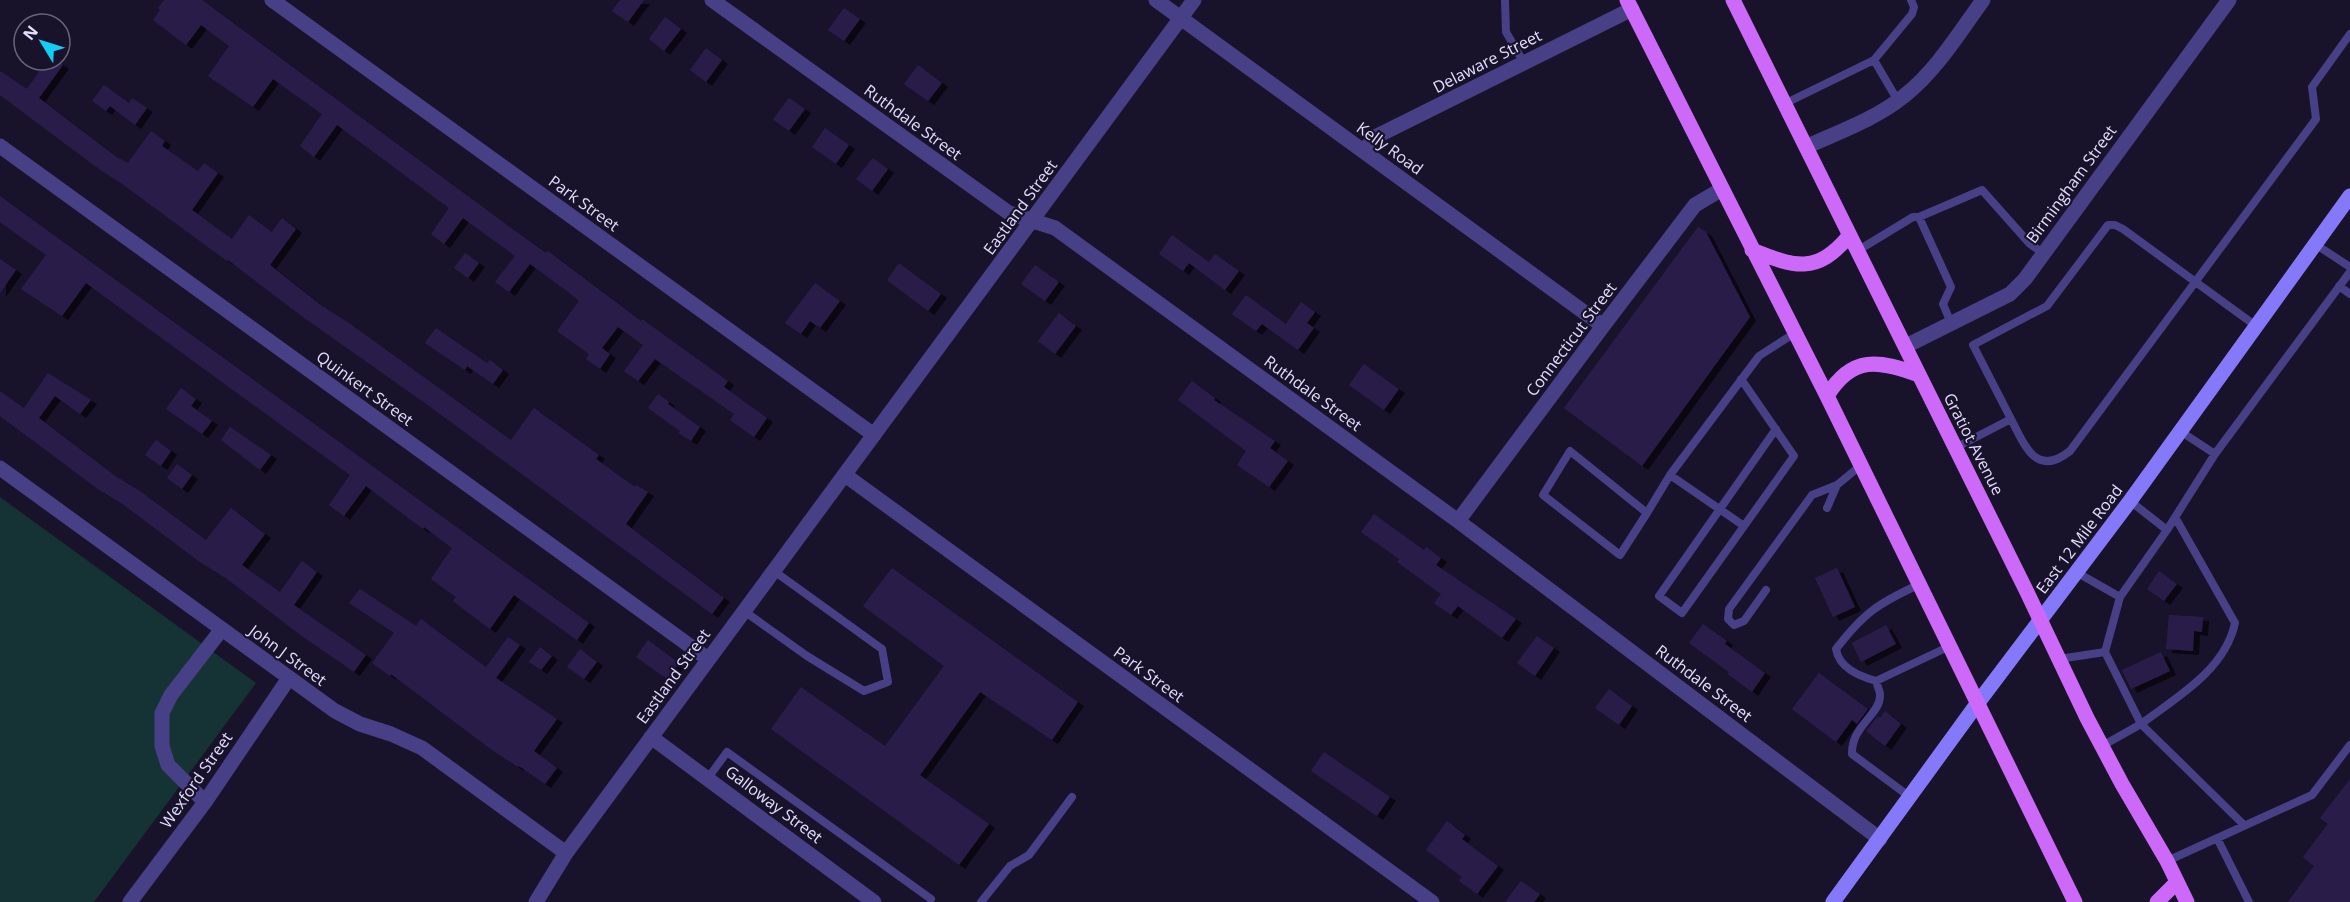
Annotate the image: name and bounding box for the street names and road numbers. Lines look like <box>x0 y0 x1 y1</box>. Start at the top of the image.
street label: Delaware Street <box>1429 24 1545 98</box>
street label: Ruthdale Street <box>860 79 967 165</box>
street label: Kelly Road <box>1352 116 1428 180</box>
street label: Birmingham Street <box>2021 120 2121 247</box>
street label: Eastland Street <box>978 155 1062 259</box>
street label: Park Street <box>544 170 624 236</box>
street label: Connecticut Street <box>1521 277 1621 401</box>
street label: Quinkert Street <box>312 345 418 431</box>
street label: Ruthdale Street <box>1260 350 1367 436</box>
street label: Gratiot Avenue <box>1939 389 2009 499</box>
street label: East 12 Mile Road <box>2031 480 2127 598</box>
street label: John J Street <box>243 618 331 691</box>
street label: Eastland Street <box>631 624 715 728</box>
street label: Ruthdale Street <box>1651 639 1757 727</box>
street label: Park Street <box>1109 641 1189 707</box>
street label: Wexford Street <box>155 727 237 832</box>
street label: Galloway Street <box>721 760 827 848</box>

